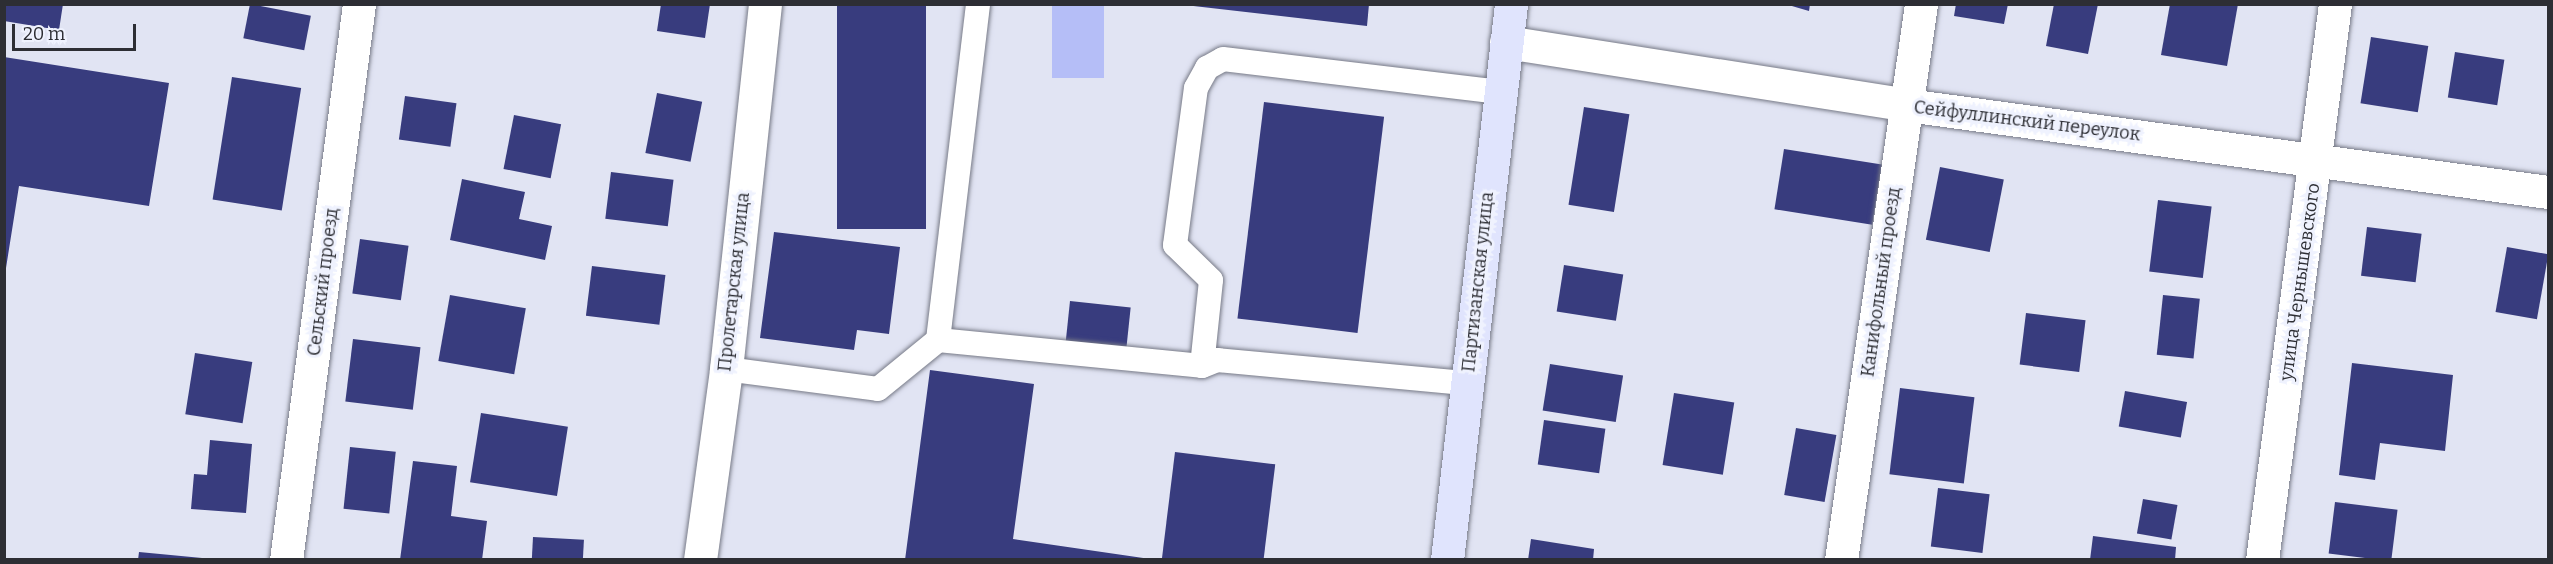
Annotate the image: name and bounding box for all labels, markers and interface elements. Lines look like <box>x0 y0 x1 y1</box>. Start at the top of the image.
scale bar <box>15 12 140 50</box>
text: 20 m <box>23 23 65 45</box>
street label: Сейфуллинский переулок <box>1913 96 2141 146</box>
street label: улица Чернышевского <box>2275 182 2325 382</box>
street label: Канифольный проезд <box>1857 186 1905 378</box>
street label: Пролетарская улица <box>714 191 754 373</box>
street label: Партизанская улица <box>1458 191 1498 373</box>
street label: Сельский проезд <box>303 207 343 357</box>

